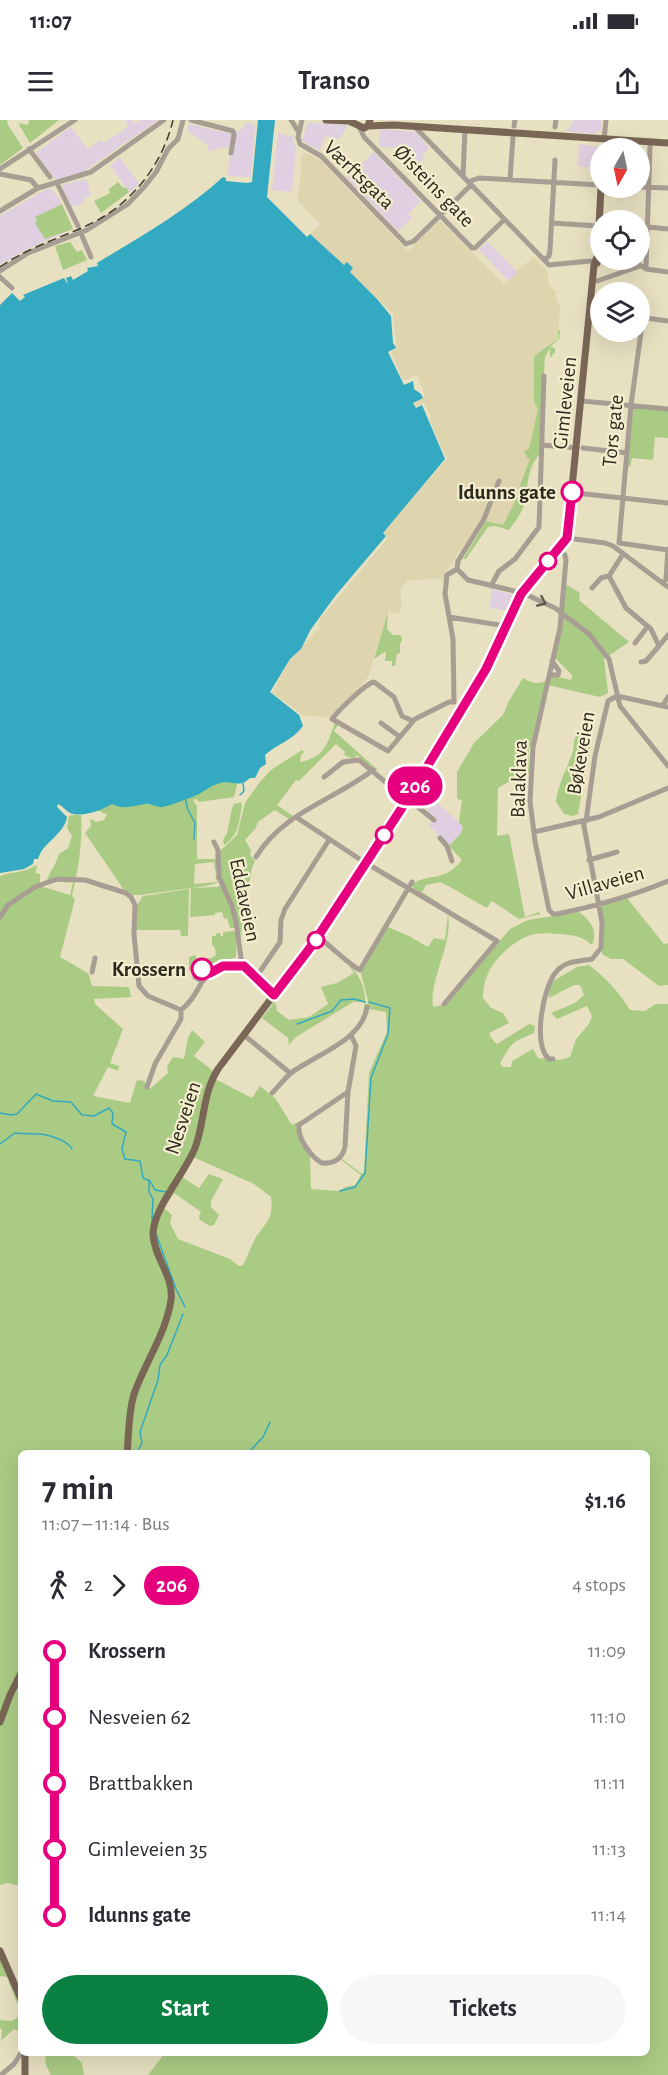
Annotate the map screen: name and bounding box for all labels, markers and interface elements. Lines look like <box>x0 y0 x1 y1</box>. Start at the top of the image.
text: 11:07 <box>30 10 72 32</box>
icon: menu <box>24 65 57 98</box>
icon: share <box>611 65 644 98</box>
text: Transo <box>298 67 370 94</box>
street label: Værftsgata <box>320 137 398 214</box>
north arrow <box>590 138 650 198</box>
map controls <box>590 138 650 342</box>
street label: Øisteins gate <box>390 141 478 231</box>
button: locate <box>590 210 650 270</box>
button: layers <box>590 282 650 342</box>
street label: Gimleveien <box>550 356 580 450</box>
street label: Tors gate <box>599 394 627 468</box>
marker: Idunns gate <box>561 481 583 503</box>
place label: Idunns gate <box>458 482 556 503</box>
unlabelled marker <box>539 552 557 570</box>
one-way arrow <box>536 594 547 606</box>
street label: Bøkeveien <box>563 710 599 796</box>
street label: Balaklava <box>507 739 531 818</box>
line badge: 206 <box>380 766 450 806</box>
text: 206 <box>400 776 430 797</box>
unlabelled marker <box>375 826 393 844</box>
street label: Eddaveien <box>226 856 264 944</box>
street label: Villaveien <box>563 862 647 904</box>
unlabelled marker <box>307 931 325 949</box>
marker: Krossern <box>191 958 213 980</box>
place label: Krossern <box>112 959 186 980</box>
street label: Nesveien <box>161 1079 205 1157</box>
text: 7 min <box>42 1473 114 1506</box>
text: $1.16 <box>585 1490 626 1512</box>
text: 11:07 – 11:14 · Bus <box>42 1514 170 1534</box>
icon: walk <box>42 1569 75 1602</box>
icon: forward <box>102 1569 135 1602</box>
text: 2 <box>84 1575 93 1595</box>
text: 206 <box>156 1575 187 1596</box>
text: 4 stops <box>572 1575 626 1595</box>
text: Krossern <box>88 1640 166 1662</box>
text: 11:09 <box>588 1641 626 1661</box>
text: Nesveien 62 <box>88 1706 191 1728</box>
text: 11:10 <box>590 1707 626 1727</box>
text: Brattbakken <box>88 1772 193 1794</box>
text: 11:11 <box>594 1773 626 1793</box>
text: Gimleveien 35 <box>88 1838 208 1860</box>
text: 11:13 <box>593 1839 626 1859</box>
text: Idunns gate <box>88 1904 191 1926</box>
text: 11:14 <box>591 1905 626 1925</box>
button: Start <box>42 1975 328 2044</box>
button: Tickets <box>340 1975 626 2044</box>

